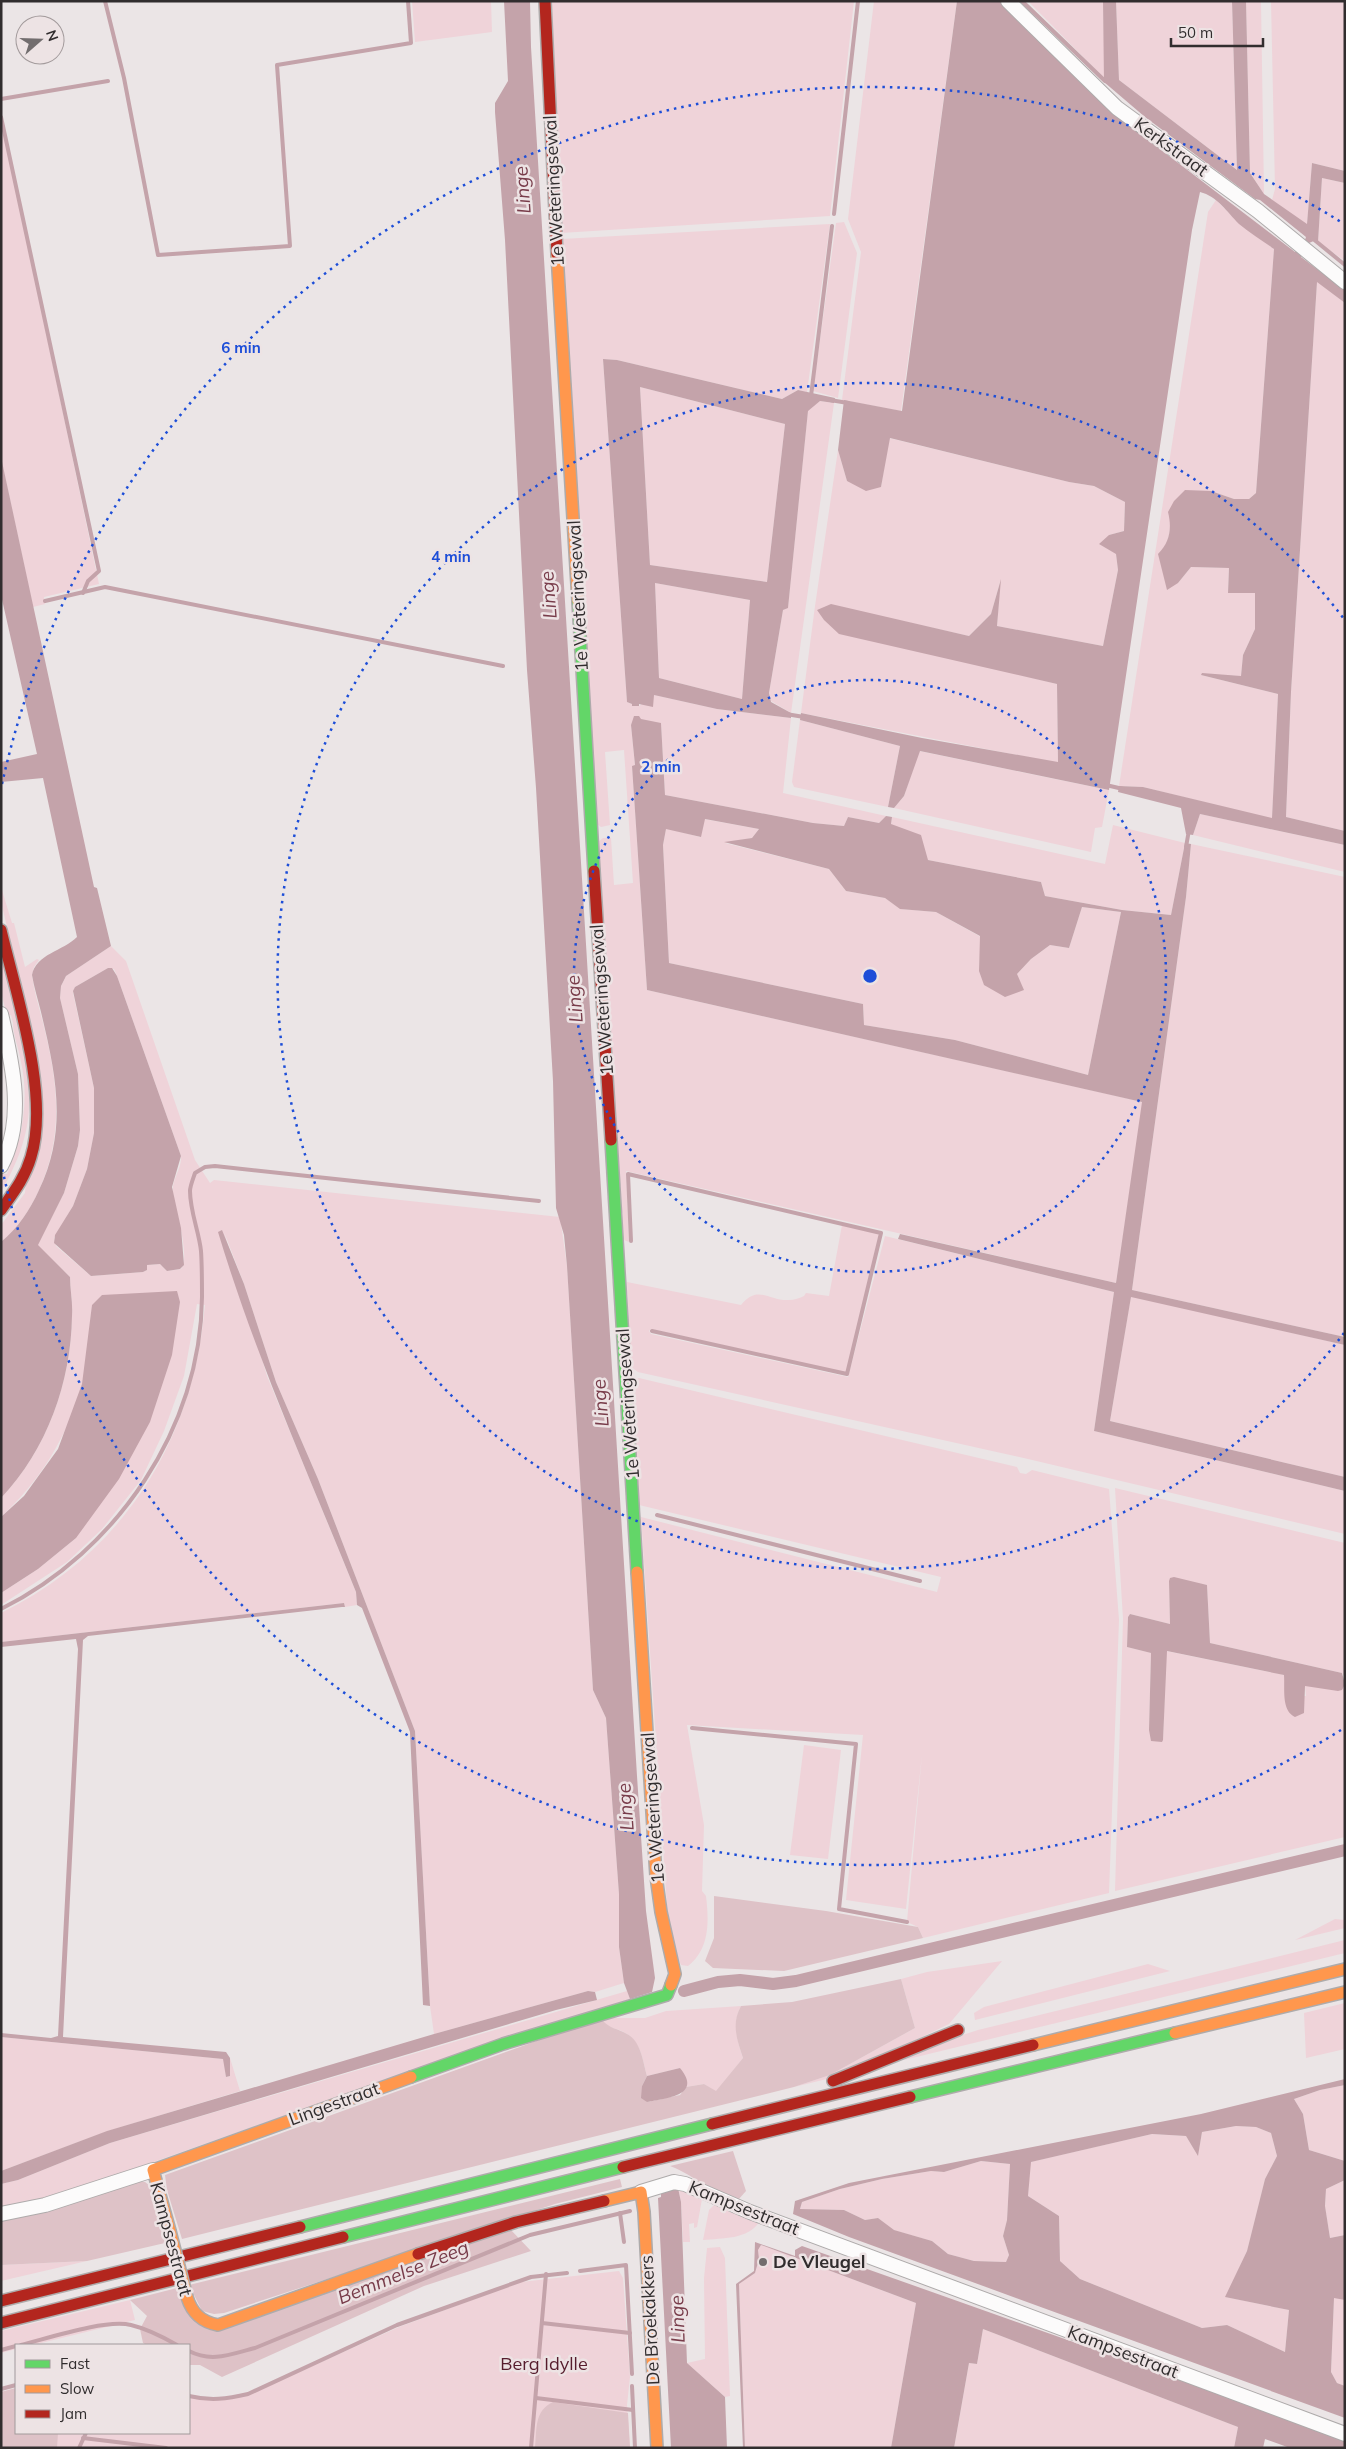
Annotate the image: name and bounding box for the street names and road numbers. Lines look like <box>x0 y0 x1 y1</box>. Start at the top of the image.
street label: Kerkstraat <box>1130 112 1213 181</box>
street label: 1e Weteringsewal <box>538 115 569 267</box>
street label: 1e Weteringsewal <box>562 520 593 672</box>
street label: 1e Weteringsewal <box>585 924 618 1076</box>
street label: 1e Weteringsewal <box>611 1328 644 1480</box>
street label: 1e Weteringsewal <box>636 1732 669 1884</box>
street label: Lingestraat <box>285 2077 382 2131</box>
street label: Kampsestraat <box>686 2175 803 2240</box>
street label: Kampsestraat <box>145 2179 198 2298</box>
street label: De Broekakkers <box>635 2254 664 2386</box>
street label: Kampsestraat <box>1064 2320 1182 2383</box>

